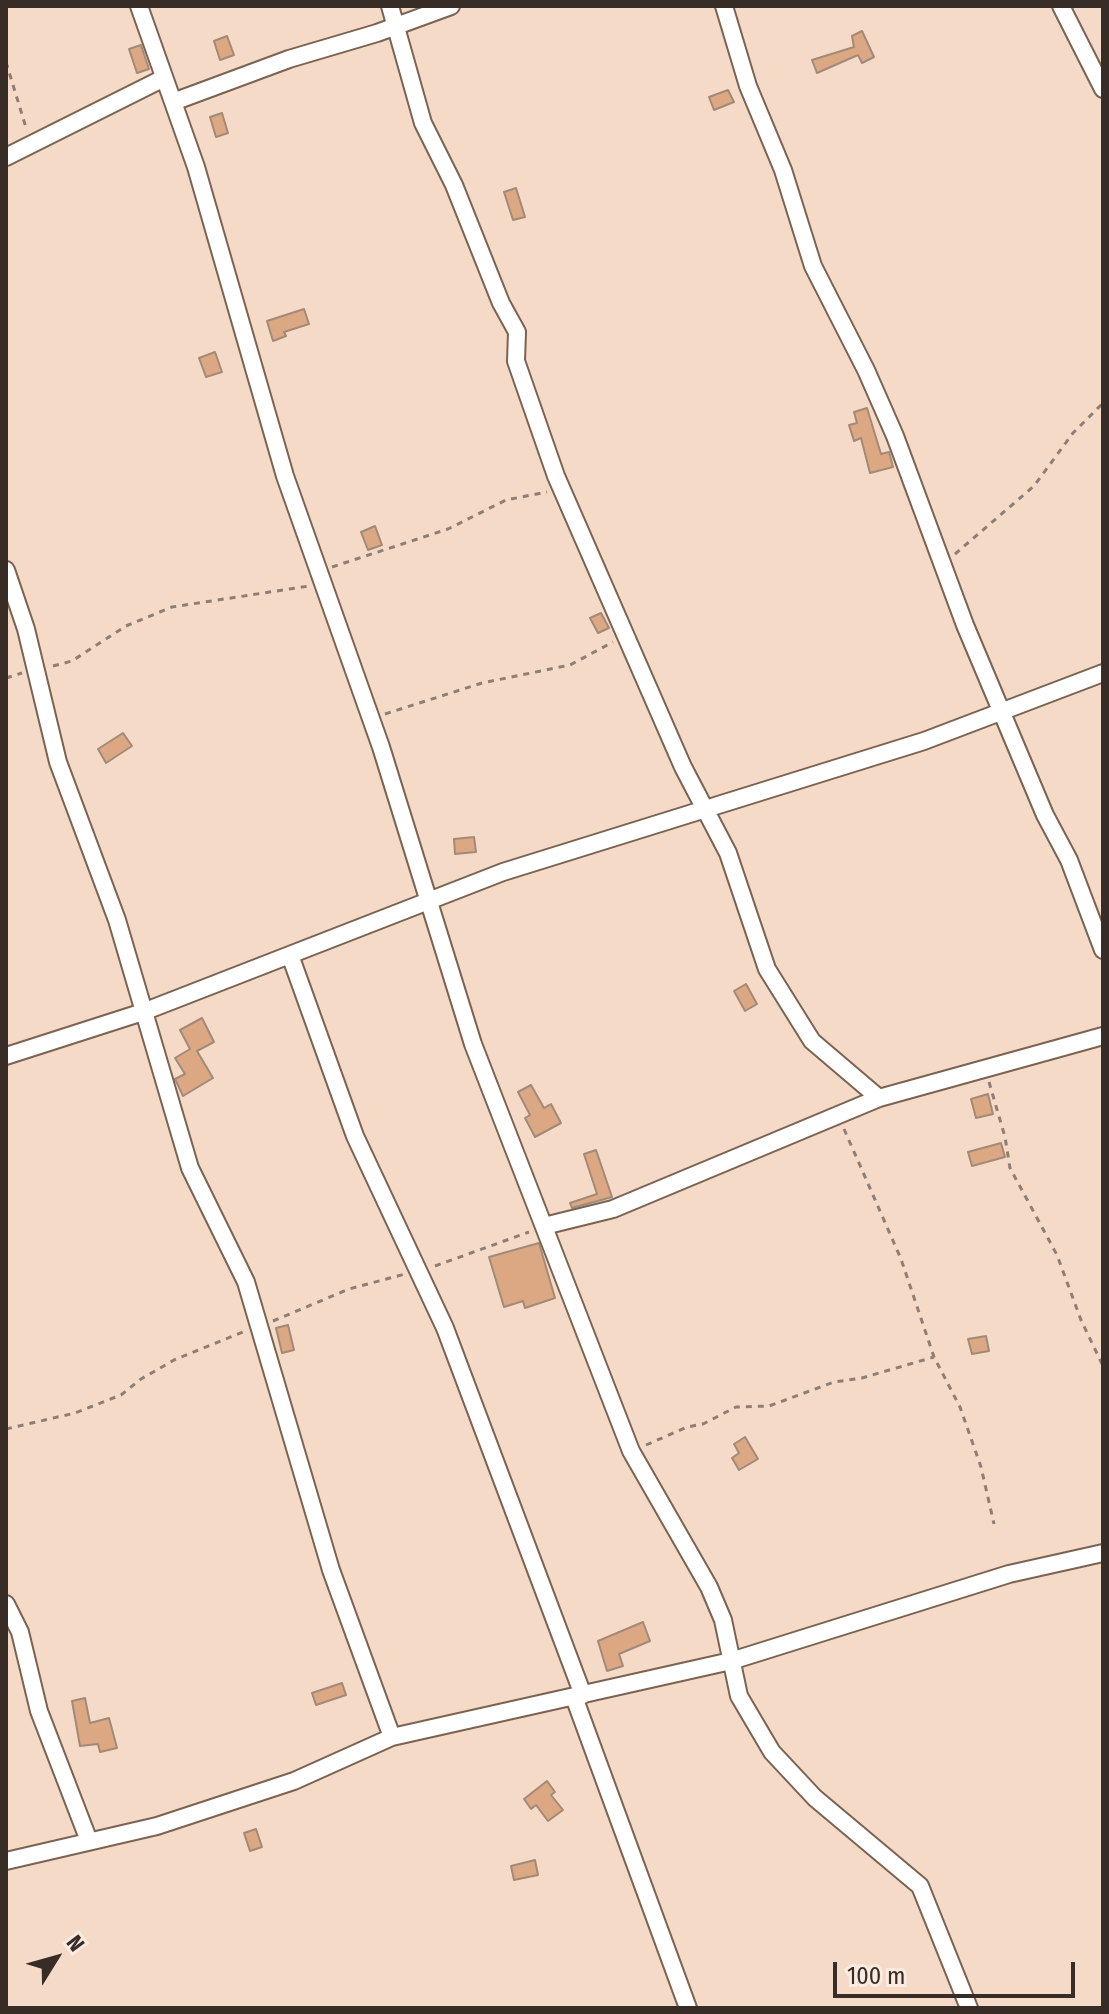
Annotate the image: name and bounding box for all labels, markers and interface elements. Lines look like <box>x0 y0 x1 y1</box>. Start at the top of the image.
north arrow <box>16 1918 96 1998</box>
text: N <box>61 1930 90 1957</box>
scale bar <box>837 1946 1079 1996</box>
text: 100 m <box>847 1962 905 1990</box>

